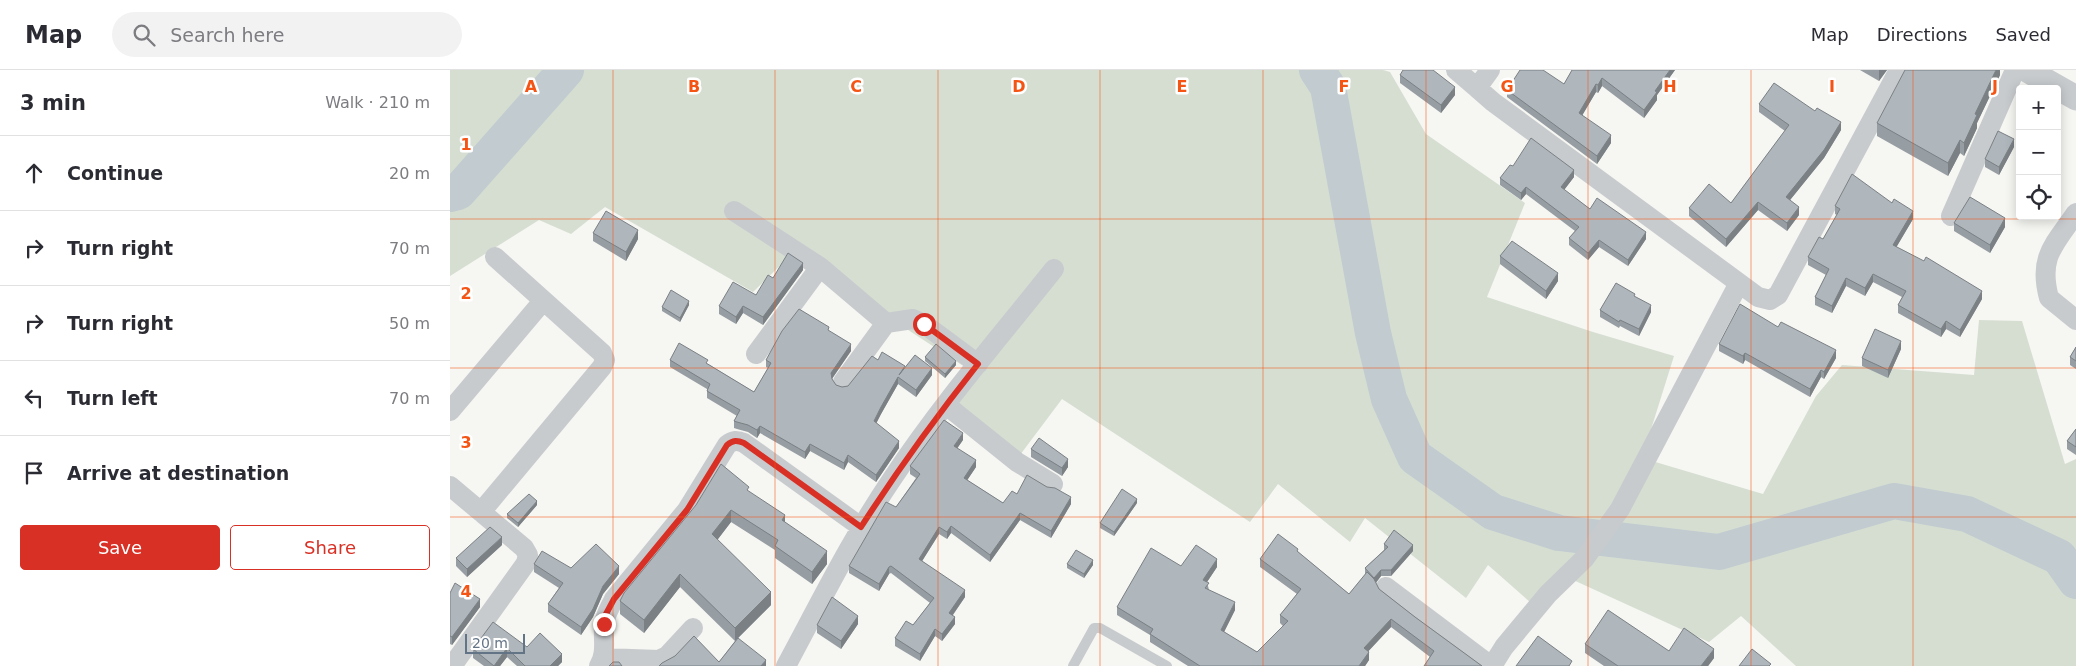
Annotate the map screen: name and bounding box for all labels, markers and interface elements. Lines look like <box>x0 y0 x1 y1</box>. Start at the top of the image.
search box <box>112 12 462 57</box>
text: Map <box>25 21 82 49</box>
icon: search <box>130 21 158 49</box>
text: Search here <box>170 24 284 46</box>
text: Map <box>1811 24 1849 45</box>
text: Directions <box>1877 24 1967 45</box>
text: Saved <box>1995 24 2051 45</box>
text: A <box>525 77 538 96</box>
text: B <box>688 77 700 96</box>
text: C <box>850 77 862 96</box>
text: D <box>1012 77 1026 96</box>
text: E <box>1177 77 1187 96</box>
text: F <box>1339 77 1349 96</box>
text: G <box>1500 77 1514 96</box>
text: H <box>1663 77 1677 96</box>
text: I <box>1829 77 1835 96</box>
text: J <box>1991 77 1998 96</box>
map controls <box>2016 85 2061 220</box>
button: + <box>2016 85 2061 130</box>
text: 3 min <box>20 91 86 115</box>
text: Walk · 210 m <box>325 93 430 112</box>
button: − <box>2016 130 2061 175</box>
text: 1 <box>460 135 472 154</box>
icon: ahead <box>20 159 48 187</box>
text: Continue <box>67 162 163 184</box>
text: 20 m <box>389 164 430 183</box>
button: locate <box>2016 175 2061 220</box>
icon: right <box>20 234 48 262</box>
text: Turn right <box>67 237 173 259</box>
text: 70 m <box>389 239 430 258</box>
text: 2 <box>460 284 472 303</box>
icon: right <box>20 309 48 337</box>
text: Turn right <box>67 312 173 334</box>
route start <box>913 313 936 336</box>
text: 50 m <box>389 314 430 333</box>
icon: left <box>20 384 48 412</box>
text: Turn left <box>67 387 158 409</box>
text: 70 m <box>389 389 430 408</box>
text: 3 <box>460 433 472 452</box>
icon: arrive <box>20 459 48 487</box>
text: Arrive at destination <box>67 462 289 484</box>
button: Save <box>20 525 220 570</box>
button: Share <box>230 525 430 570</box>
text: 4 <box>460 582 472 601</box>
route end <box>593 613 616 636</box>
scale bar <box>465 631 525 654</box>
text: 20 m <box>472 635 508 651</box>

